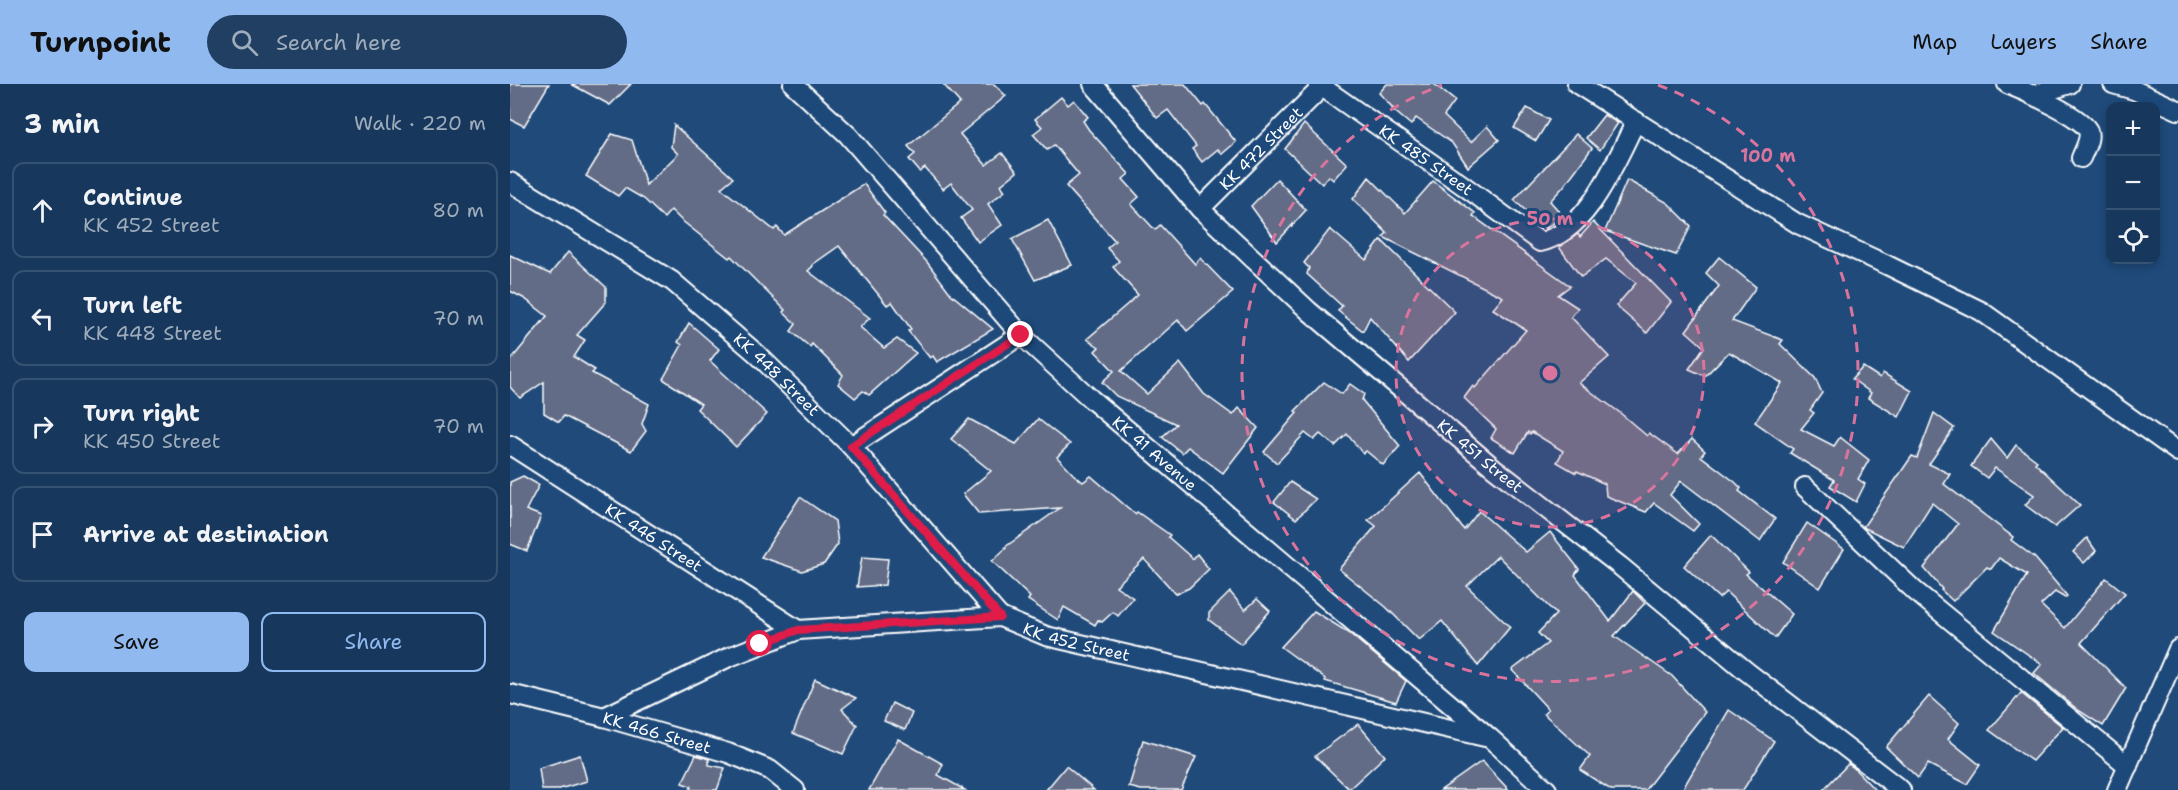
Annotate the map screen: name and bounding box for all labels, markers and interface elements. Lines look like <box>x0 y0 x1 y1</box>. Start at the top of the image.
search box <box>207 15 627 69</box>
text: Turnpoint <box>30 23 171 61</box>
icon: search <box>228 26 261 59</box>
text: Search here <box>276 28 402 57</box>
text: Map <box>1912 28 1957 56</box>
text: Layers <box>1990 28 2057 56</box>
text: Share <box>2090 28 2148 56</box>
street label: KK 472 Street <box>1215 102 1307 195</box>
map controls <box>2106 102 2160 264</box>
button: + <box>2106 102 2160 156</box>
text: 3 min <box>24 106 100 141</box>
text: Walk · 220 m <box>354 110 486 136</box>
street label: KK 485 Street <box>1375 120 1477 200</box>
text: 100 m <box>1740 144 1796 168</box>
button: − <box>2106 156 2160 210</box>
text: Continue <box>83 183 183 212</box>
icon: ahead <box>26 194 59 227</box>
text: 80 m <box>432 197 484 223</box>
text: 50 m <box>1527 207 1574 231</box>
button: locate <box>2106 210 2160 264</box>
text: KK 452 Street <box>83 212 220 238</box>
text: Turn left <box>83 291 182 320</box>
icon: left <box>26 302 59 335</box>
text: 70 m <box>432 305 484 331</box>
text: KK 448 Street <box>83 320 222 346</box>
route end <box>1007 321 1033 347</box>
street label: KK 448 Street <box>729 328 824 420</box>
centre of rings <box>1540 363 1560 383</box>
text: Turn right <box>83 399 200 428</box>
icon: right <box>26 410 59 443</box>
street label: KK 41 Avenue <box>1108 412 1201 496</box>
text: 70 m <box>432 413 484 439</box>
street label: KK 451 Street <box>1433 414 1527 498</box>
text: KK 450 Street <box>83 428 221 454</box>
street label: KK 446 Street <box>601 499 706 577</box>
icon: arrive <box>26 518 59 551</box>
text: Arrive at destination <box>83 520 329 549</box>
button: Save <box>24 612 249 672</box>
button: Share <box>261 612 486 672</box>
street label: KK 452 Street <box>1020 618 1132 666</box>
route start <box>746 630 772 656</box>
street label: KK 466 Street <box>600 707 713 758</box>

